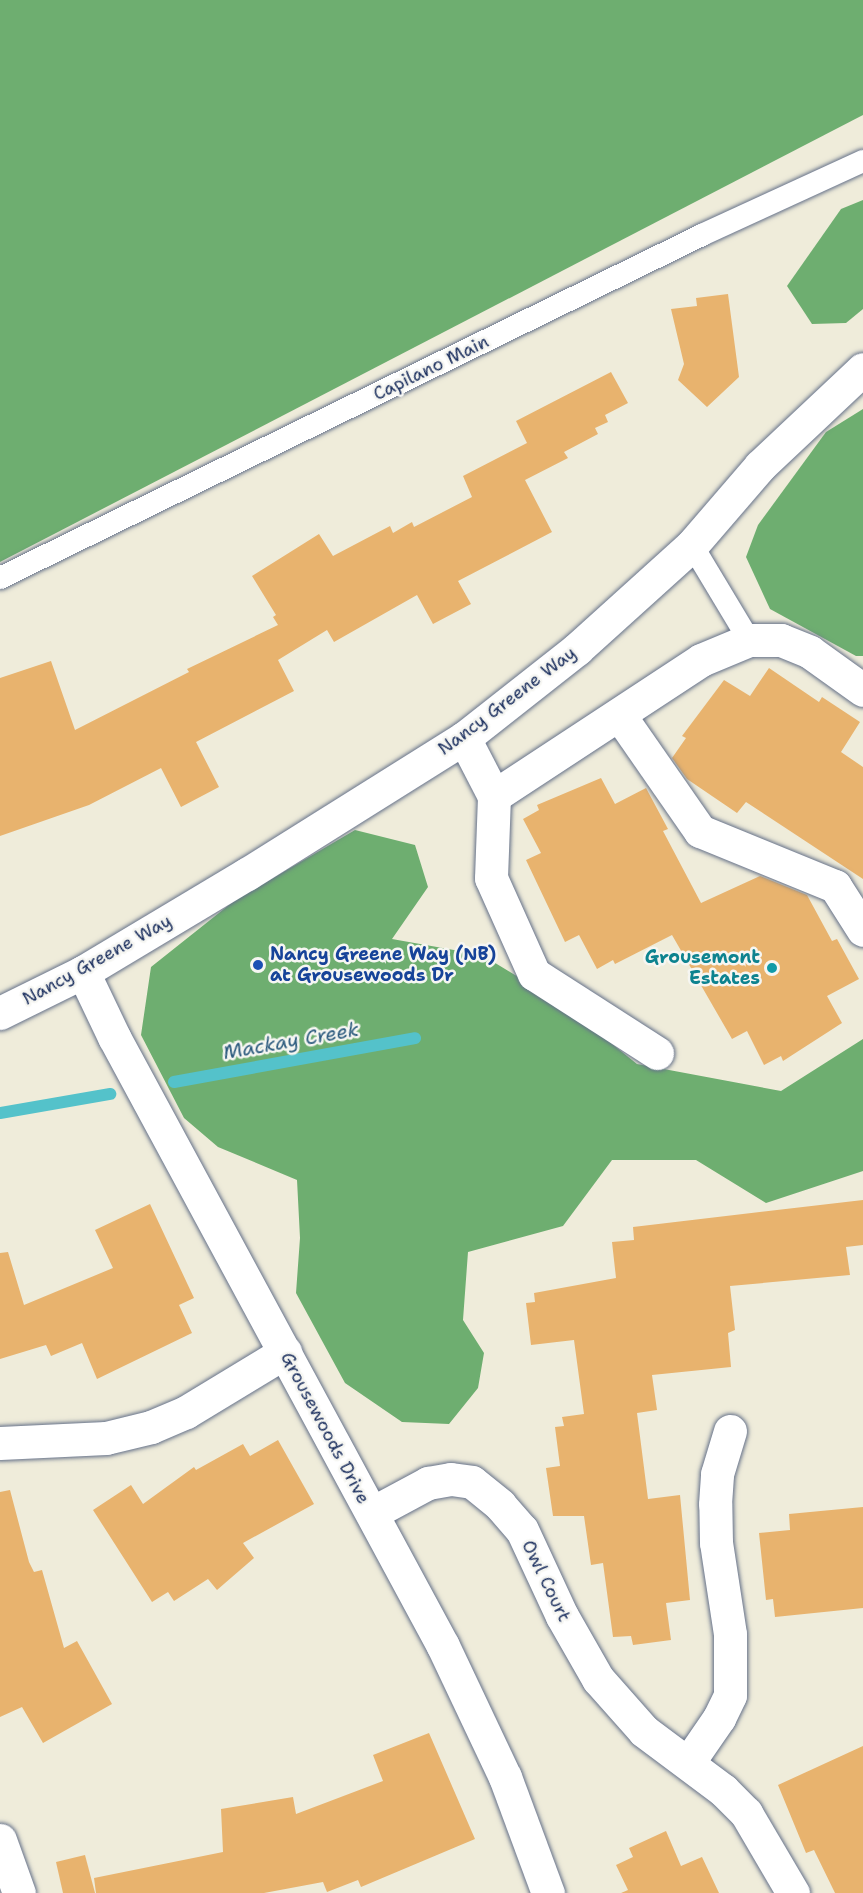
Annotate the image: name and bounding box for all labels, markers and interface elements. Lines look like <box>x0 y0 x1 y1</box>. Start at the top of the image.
street label: Capilano Main <box>370 331 492 405</box>
street label: Nancy Greene Way <box>434 642 580 760</box>
street label: Nancy Greene Way <box>19 910 175 1010</box>
place label: Nancy Greene Way (NB) at Grousewoods Dr <box>270 944 496 986</box>
place label: Grousemont Estates <box>645 947 760 990</box>
marker: Nancy Greene Way (NB) at Grousewoods Dr <box>251 958 265 972</box>
marker: Grousemont Estates <box>765 961 779 975</box>
water label: Mackay Creek <box>221 1017 361 1065</box>
street label: Grousewoods Drive <box>276 1348 374 1508</box>
street label: Owl Court <box>517 1537 575 1625</box>

